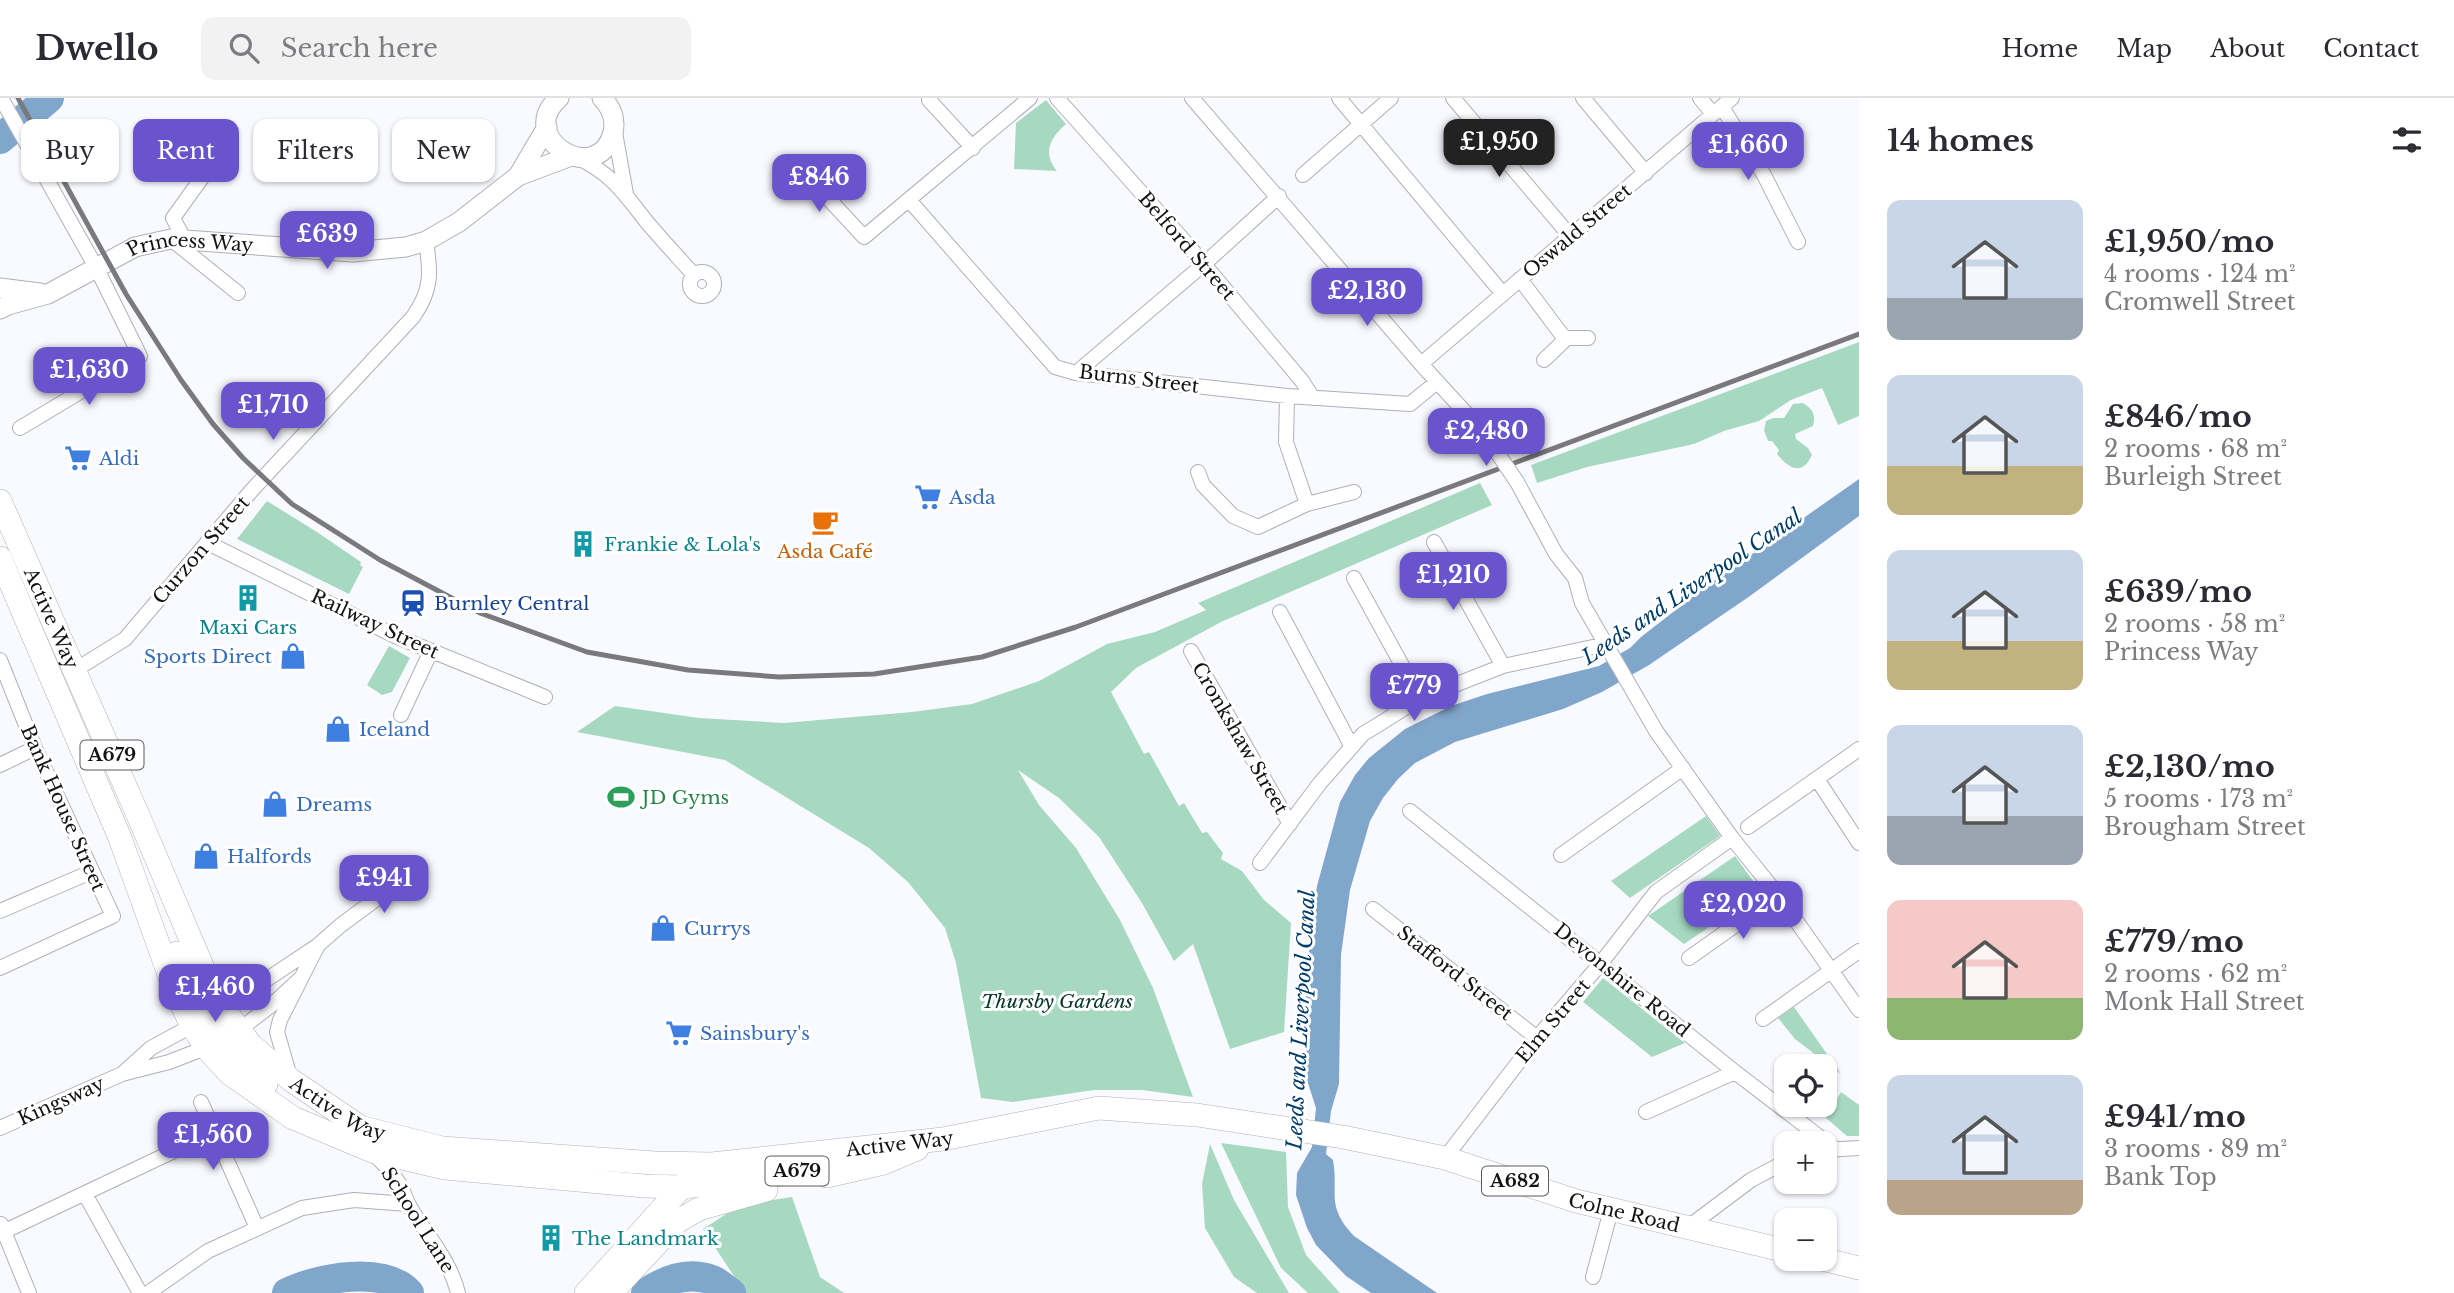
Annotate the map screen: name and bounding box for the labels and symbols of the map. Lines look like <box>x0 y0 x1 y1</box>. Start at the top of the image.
pin: £1,950 <box>1442 120 1556 179</box>
pin: £1,660 <box>1691 122 1805 182</box>
pin: £846 <box>778 155 860 214</box>
street label: Oswald Street <box>1518 178 1637 283</box>
street label: Belford Street <box>1134 187 1241 305</box>
pin: £639 <box>286 212 368 271</box>
street label: Princess Way <box>122 227 254 261</box>
pin: £2,130 <box>1310 268 1424 328</box>
pin: £1,630 <box>32 348 146 407</box>
street label: Burns Street <box>1078 360 1201 398</box>
pin: £1,710 <box>216 382 330 442</box>
pin: £2,480 <box>1429 408 1543 468</box>
supermarket icon: Aldi <box>63 443 93 473</box>
place label: Aldi <box>98 447 140 470</box>
supermarket icon: Asda <box>913 482 943 512</box>
place label: Asda <box>948 486 996 509</box>
street label: Curzon Street <box>148 491 255 609</box>
water label: Leeds and Liverpool Canal <box>1576 503 1807 671</box>
cafe icon: Asda Café <box>810 507 840 537</box>
building icon: Frankie & Lola's <box>568 529 598 559</box>
place label: Frankie & Lola's <box>604 533 761 556</box>
place label: Asda Café <box>776 540 873 563</box>
pin: £1,210 <box>1396 552 1510 612</box>
street label: Active Way <box>19 563 84 672</box>
building icon: Maxi Cars <box>233 583 263 613</box>
street label: Railway Street <box>307 584 443 664</box>
station icon: Burnley Central <box>398 588 428 618</box>
place label: Burnley Central <box>434 592 589 615</box>
place label: Maxi Cars <box>199 616 297 639</box>
shop icon: Sports Direct <box>278 641 308 671</box>
place label: Sports Direct <box>144 645 273 668</box>
street label: Cronkshaw Street <box>1187 658 1293 819</box>
pin: £779 <box>1373 664 1455 723</box>
shop icon: Iceland <box>323 714 353 744</box>
place label: Iceland <box>359 718 430 741</box>
street label: Bank House Street <box>16 721 110 895</box>
road number: A679 <box>80 740 144 770</box>
sports icon: JD Gyms <box>606 782 636 812</box>
place label: JD Gyms <box>639 786 729 809</box>
shop icon: Dreams <box>260 789 290 819</box>
place label: Dreams <box>296 793 372 816</box>
shop icon: Halfords <box>191 841 221 871</box>
place label: Halfords <box>227 845 312 868</box>
pin: £941 <box>343 856 425 915</box>
pin: £2,020 <box>1686 882 1800 941</box>
water label: Leeds and Liverpool Canal <box>1281 889 1321 1152</box>
shop icon: Currys <box>648 913 678 943</box>
place label: Currys <box>684 917 751 940</box>
street label: Devonshire Road <box>1549 918 1695 1042</box>
street label: Stafford Street <box>1393 921 1518 1026</box>
pin: £1,460 <box>158 964 272 1024</box>
street label: Elm Street <box>1511 974 1595 1068</box>
park label: Thursby Gardens <box>981 990 1133 1013</box>
supermarket icon: Sainsbury's <box>664 1018 694 1048</box>
place label: Sainsbury's <box>700 1022 810 1045</box>
street label: Active Way <box>285 1071 388 1145</box>
street label: Kingsway <box>14 1072 108 1130</box>
pin: £1,560 <box>156 1112 270 1172</box>
street label: Active Way <box>844 1126 956 1161</box>
road number: A679 <box>766 1156 828 1186</box>
street label: School Lane <box>376 1163 460 1277</box>
road number: A682 <box>1482 1166 1548 1196</box>
street label: Colne Road <box>1566 1188 1682 1237</box>
building icon: The Landmark <box>536 1223 566 1253</box>
place label: The Landmark <box>572 1227 719 1250</box>

